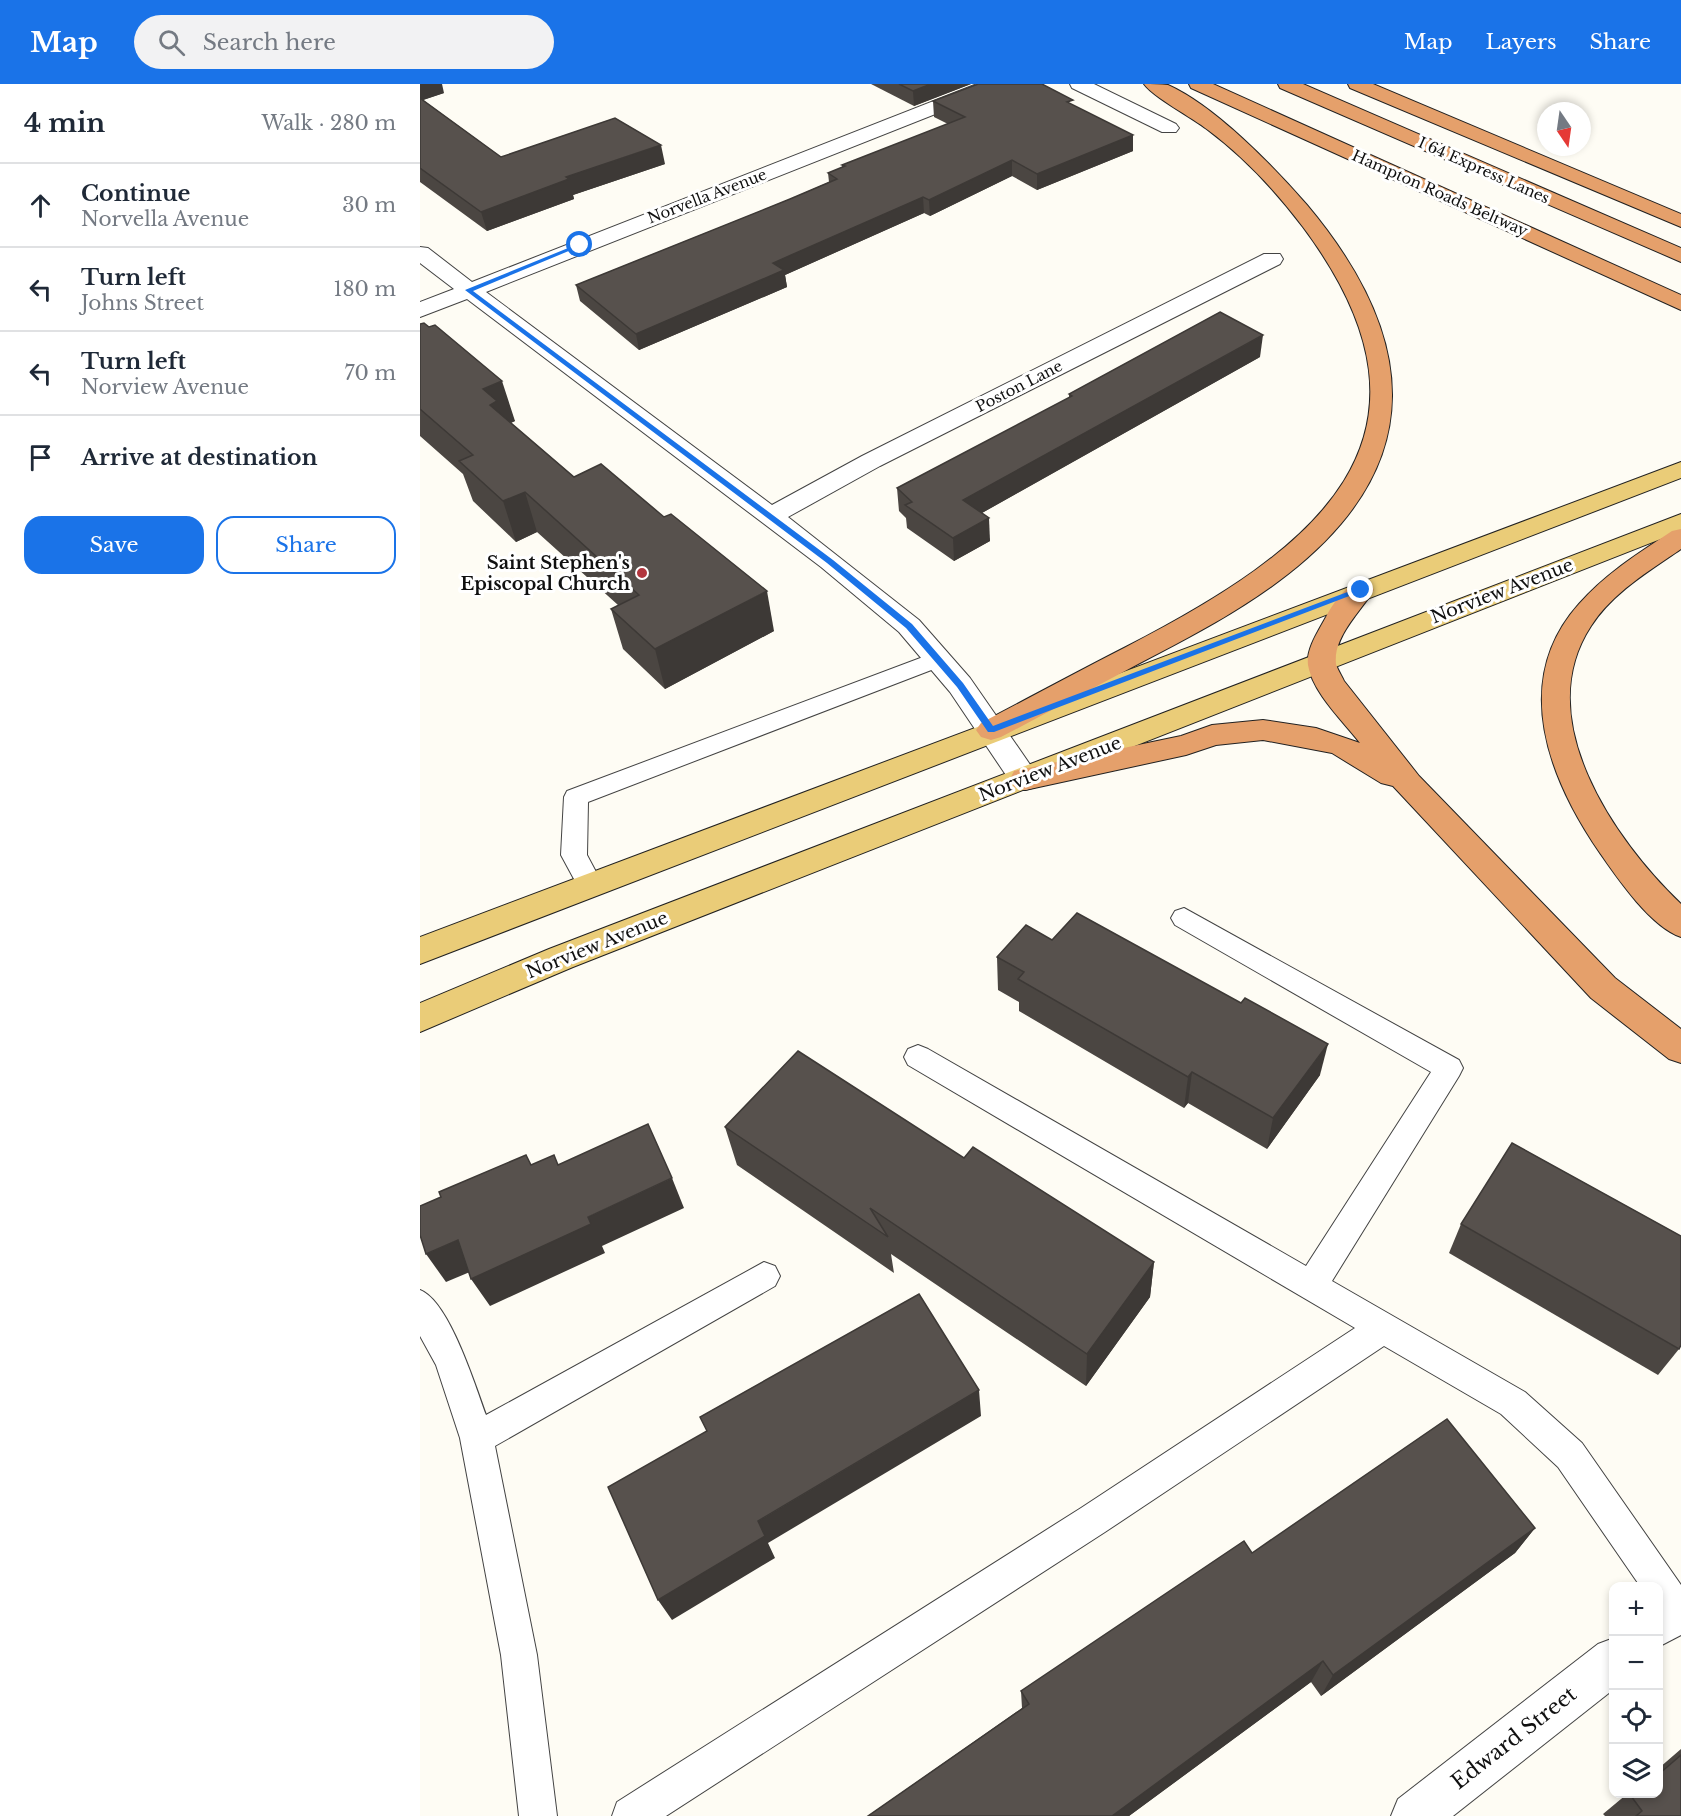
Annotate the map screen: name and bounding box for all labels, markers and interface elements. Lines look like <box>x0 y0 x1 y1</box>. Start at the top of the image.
search box <box>134 15 554 69</box>
text: Map <box>30 25 98 60</box>
icon: search <box>155 26 188 59</box>
text: Search here <box>203 29 336 56</box>
text: Map <box>1404 29 1453 55</box>
text: Layers <box>1486 29 1557 55</box>
text: Share <box>1590 29 1651 55</box>
north arrow <box>1537 102 1591 156</box>
text: 4 min <box>24 107 105 139</box>
text: Walk · 280 m <box>262 111 396 135</box>
street label: I 64 Express Lanes <box>1415 132 1553 208</box>
street label: Hampton Roads Beltway <box>1349 146 1531 241</box>
street label: Norvella Avenue <box>645 165 769 227</box>
text: Continue <box>81 180 190 207</box>
icon: ahead <box>24 189 57 222</box>
text: 30 m <box>342 193 396 217</box>
text: Norvella Avenue <box>81 207 249 231</box>
route start <box>566 231 592 257</box>
text: Turn left <box>81 264 186 291</box>
icon: left <box>24 273 57 306</box>
text: 180 m <box>333 277 396 301</box>
text: Johns Street <box>81 291 204 315</box>
text: Turn left <box>81 348 186 375</box>
street label: Poston Lane <box>972 356 1066 416</box>
icon: left <box>24 357 57 390</box>
text: 70 m <box>344 361 396 385</box>
text: Norview Avenue <box>81 375 249 399</box>
icon: arrive <box>24 441 57 474</box>
text: Arrive at destination <box>81 444 318 471</box>
button: Save <box>24 516 204 574</box>
button: Share <box>216 516 396 574</box>
place label: Saint Stephen's Episcopal Church <box>460 552 630 595</box>
street label: Norview Avenue <box>1428 554 1576 628</box>
marker: Saint Stephen's Episcopal Church <box>635 566 649 580</box>
route end <box>1347 576 1373 602</box>
street label: Norview Avenue <box>976 732 1124 806</box>
street label: Norview Avenue <box>523 907 671 983</box>
map controls <box>1609 1582 1663 1798</box>
button: + <box>1609 1582 1663 1636</box>
button: − <box>1609 1636 1663 1690</box>
street label: Edward Street <box>1446 1681 1582 1795</box>
button: locate <box>1609 1690 1663 1744</box>
button: layers <box>1609 1744 1663 1798</box>

